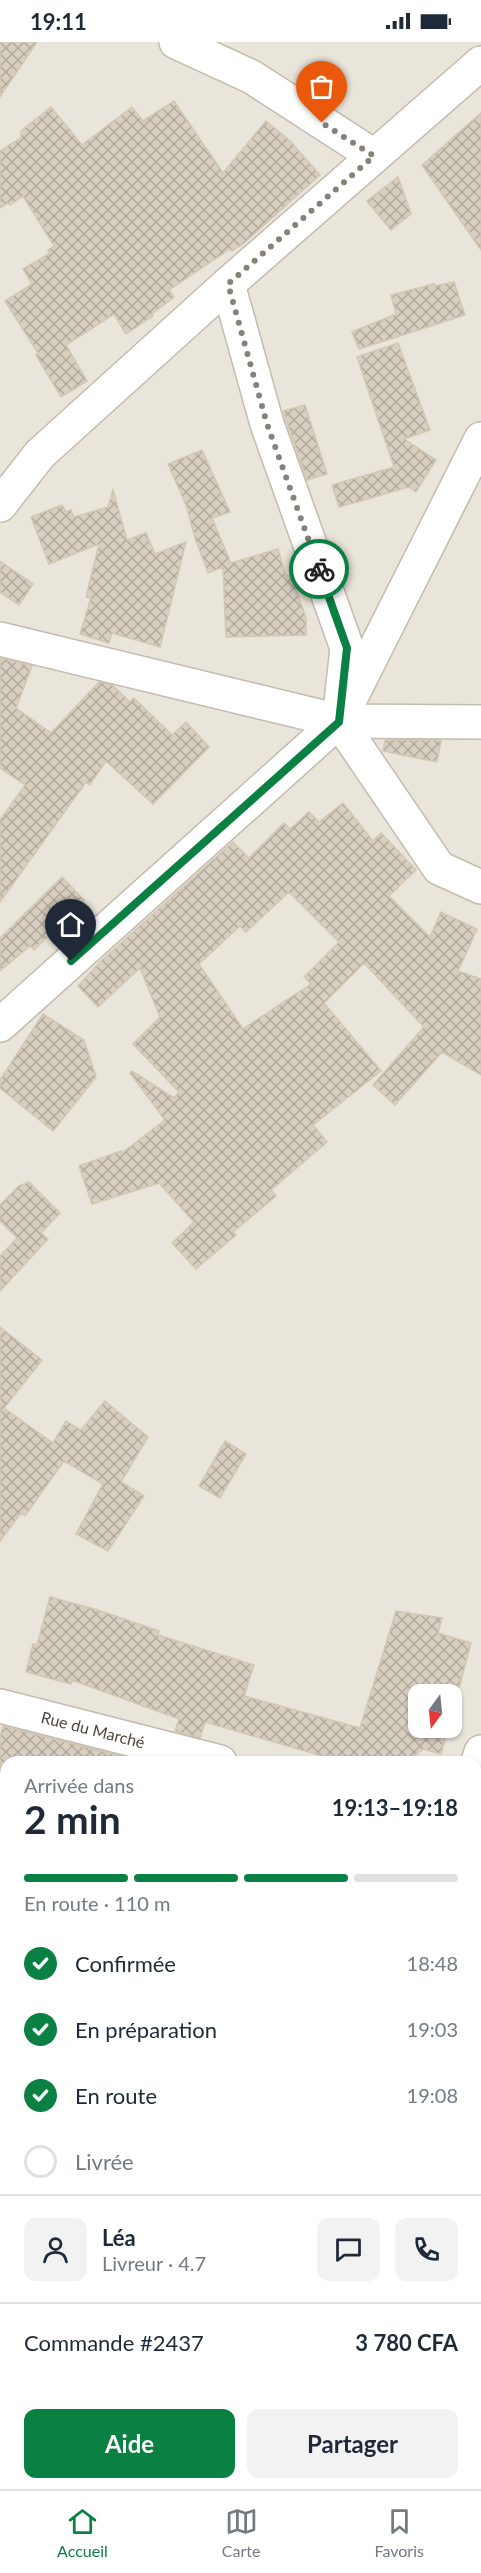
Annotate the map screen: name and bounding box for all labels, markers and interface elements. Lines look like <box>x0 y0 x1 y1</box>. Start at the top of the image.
text: 19:11 <box>30 8 87 35</box>
pin <box>296 61 347 123</box>
icon: bag <box>305 70 338 103</box>
courier <box>289 539 349 599</box>
icon: bike <box>303 553 336 586</box>
pin <box>45 899 96 961</box>
icon: home <box>54 908 87 941</box>
north arrow <box>408 1684 462 1738</box>
map controls <box>408 1684 462 1738</box>
street label: Rue du Marché <box>39 1707 147 1752</box>
text: Arrivée dans <box>24 1773 134 1797</box>
text: 19:13–19:18 <box>332 1794 458 1821</box>
text: 2 min <box>24 1796 121 1842</box>
text: En route · 110 m <box>24 1891 170 1915</box>
icon: check <box>24 1947 57 1980</box>
text: Confirmée <box>75 1950 176 1977</box>
text: 18:48 <box>407 1951 458 1975</box>
icon: check <box>24 2013 57 2046</box>
text: En préparation <box>75 2016 217 2043</box>
text: 19:03 <box>407 2017 458 2041</box>
icon: check <box>24 2079 57 2112</box>
text: En route <box>75 2082 157 2109</box>
text: 19:08 <box>407 2083 458 2107</box>
text: Livrée <box>75 2148 134 2175</box>
button: person <box>24 2218 87 2281</box>
button: chat <box>317 2218 380 2281</box>
button: phone <box>395 2218 458 2281</box>
text: Léa <box>102 2224 136 2251</box>
text: Livreur · 4.7 <box>102 2251 206 2275</box>
text: Commande #2437 <box>24 2329 204 2356</box>
text: 3 780 CFA <box>355 2329 458 2356</box>
button: Aide <box>24 2409 235 2478</box>
button: Partager <box>247 2409 458 2478</box>
tab: Accueil <box>57 2505 108 2560</box>
tab: Carte <box>222 2505 260 2560</box>
tab: Favoris <box>375 2505 424 2560</box>

